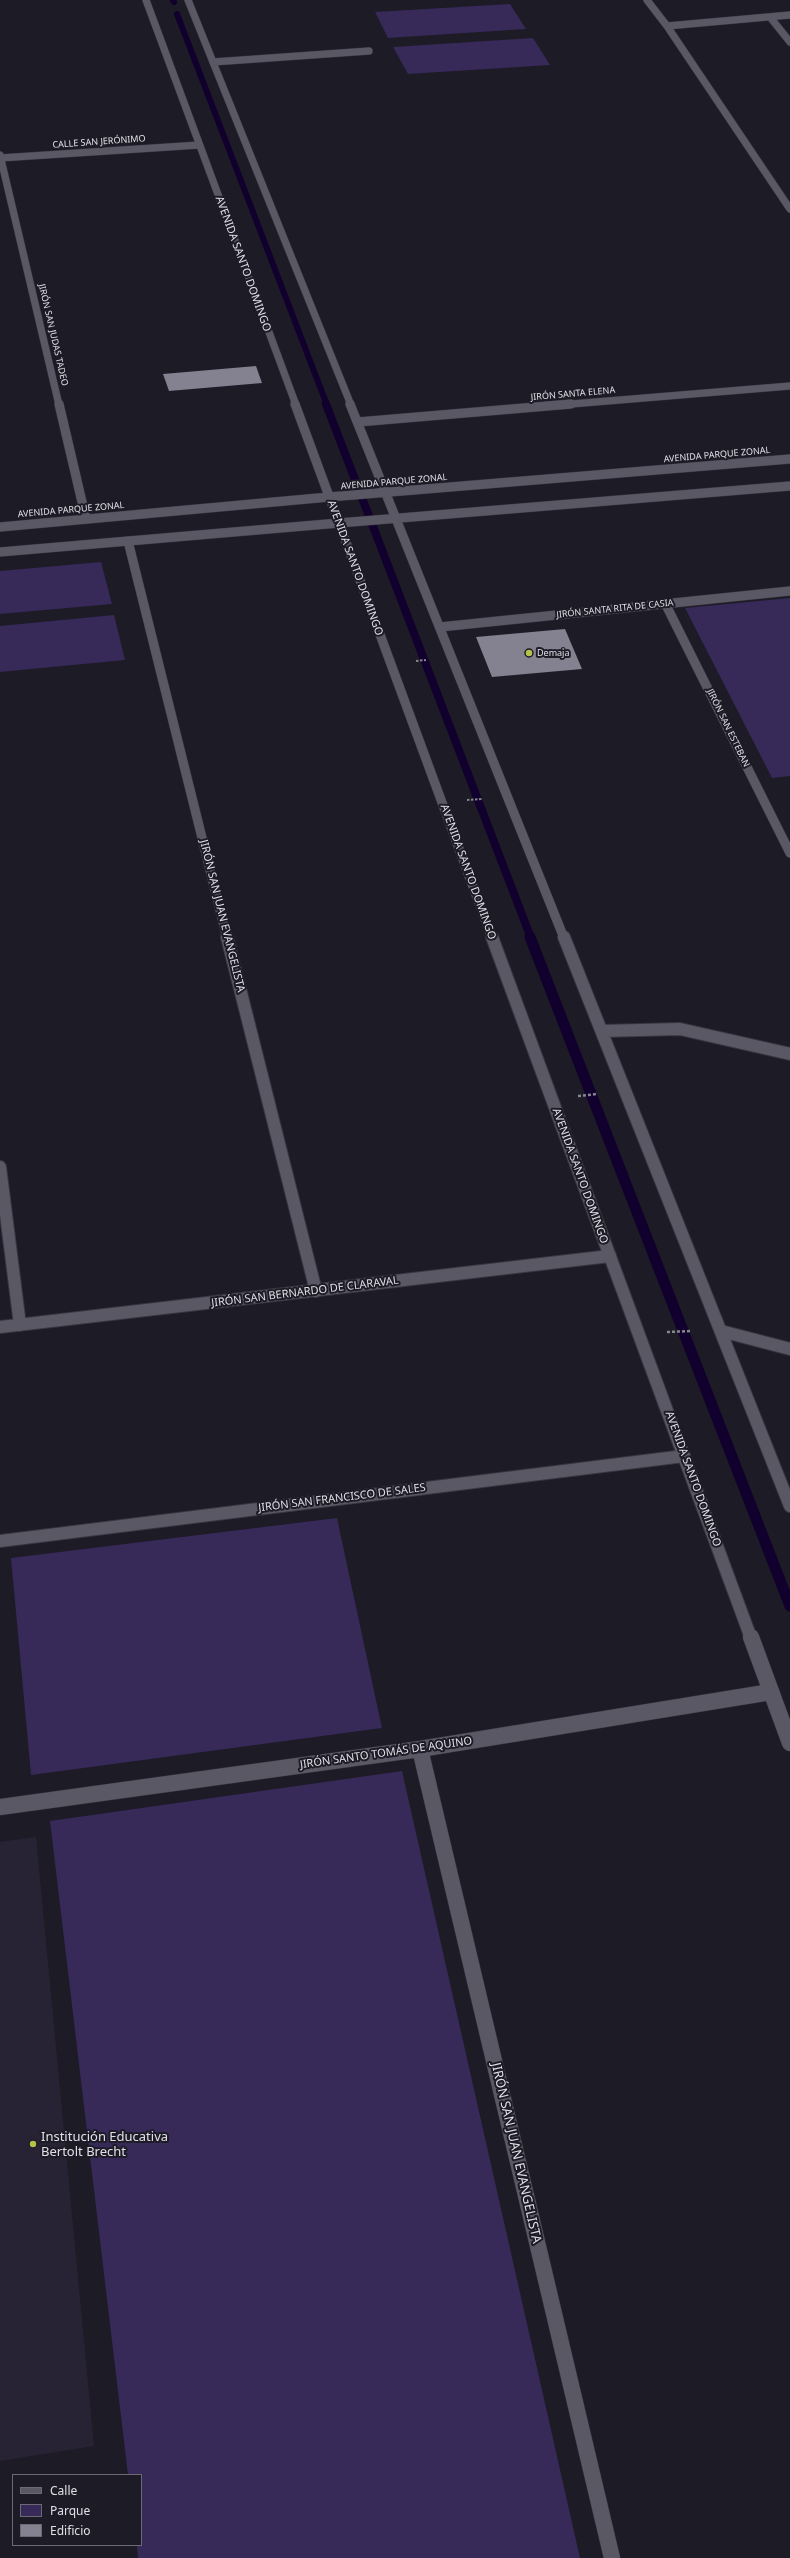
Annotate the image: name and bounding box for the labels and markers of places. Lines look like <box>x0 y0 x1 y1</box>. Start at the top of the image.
marker: Demaja <box>524 648 534 658</box>
place label: Demaja <box>537 648 569 658</box>
place label: Institución Educativa Bertolt Brecht <box>41 2129 168 2160</box>
marker: Institución Educativa Bertolt Brecht <box>28 2139 38 2149</box>

